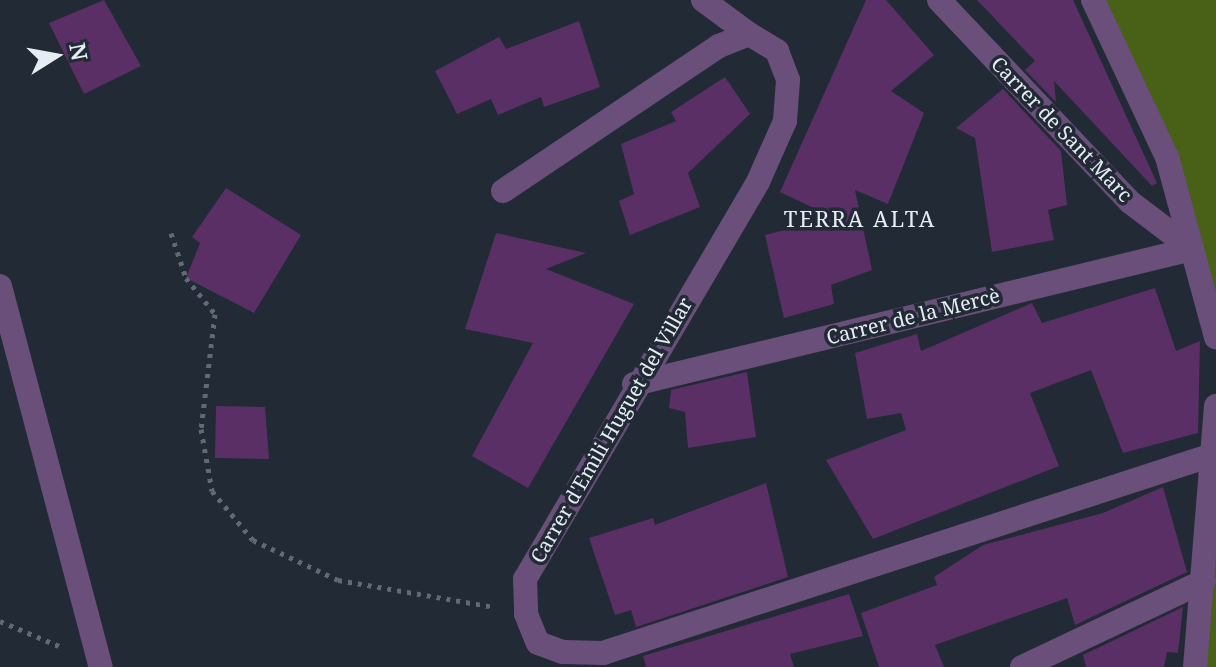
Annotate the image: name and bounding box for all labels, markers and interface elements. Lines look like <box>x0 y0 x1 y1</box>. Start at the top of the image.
north arrow <box>16 16 96 96</box>
text: N <box>63 40 96 63</box>
street label: Carrer de Sant Marc <box>987 51 1137 207</box>
district label: TERRA ALTA <box>784 206 936 232</box>
street label: Carrer de la Mercè <box>824 283 1002 349</box>
street label: Carrer d'Emili Huguet del Villar <box>525 293 697 567</box>

